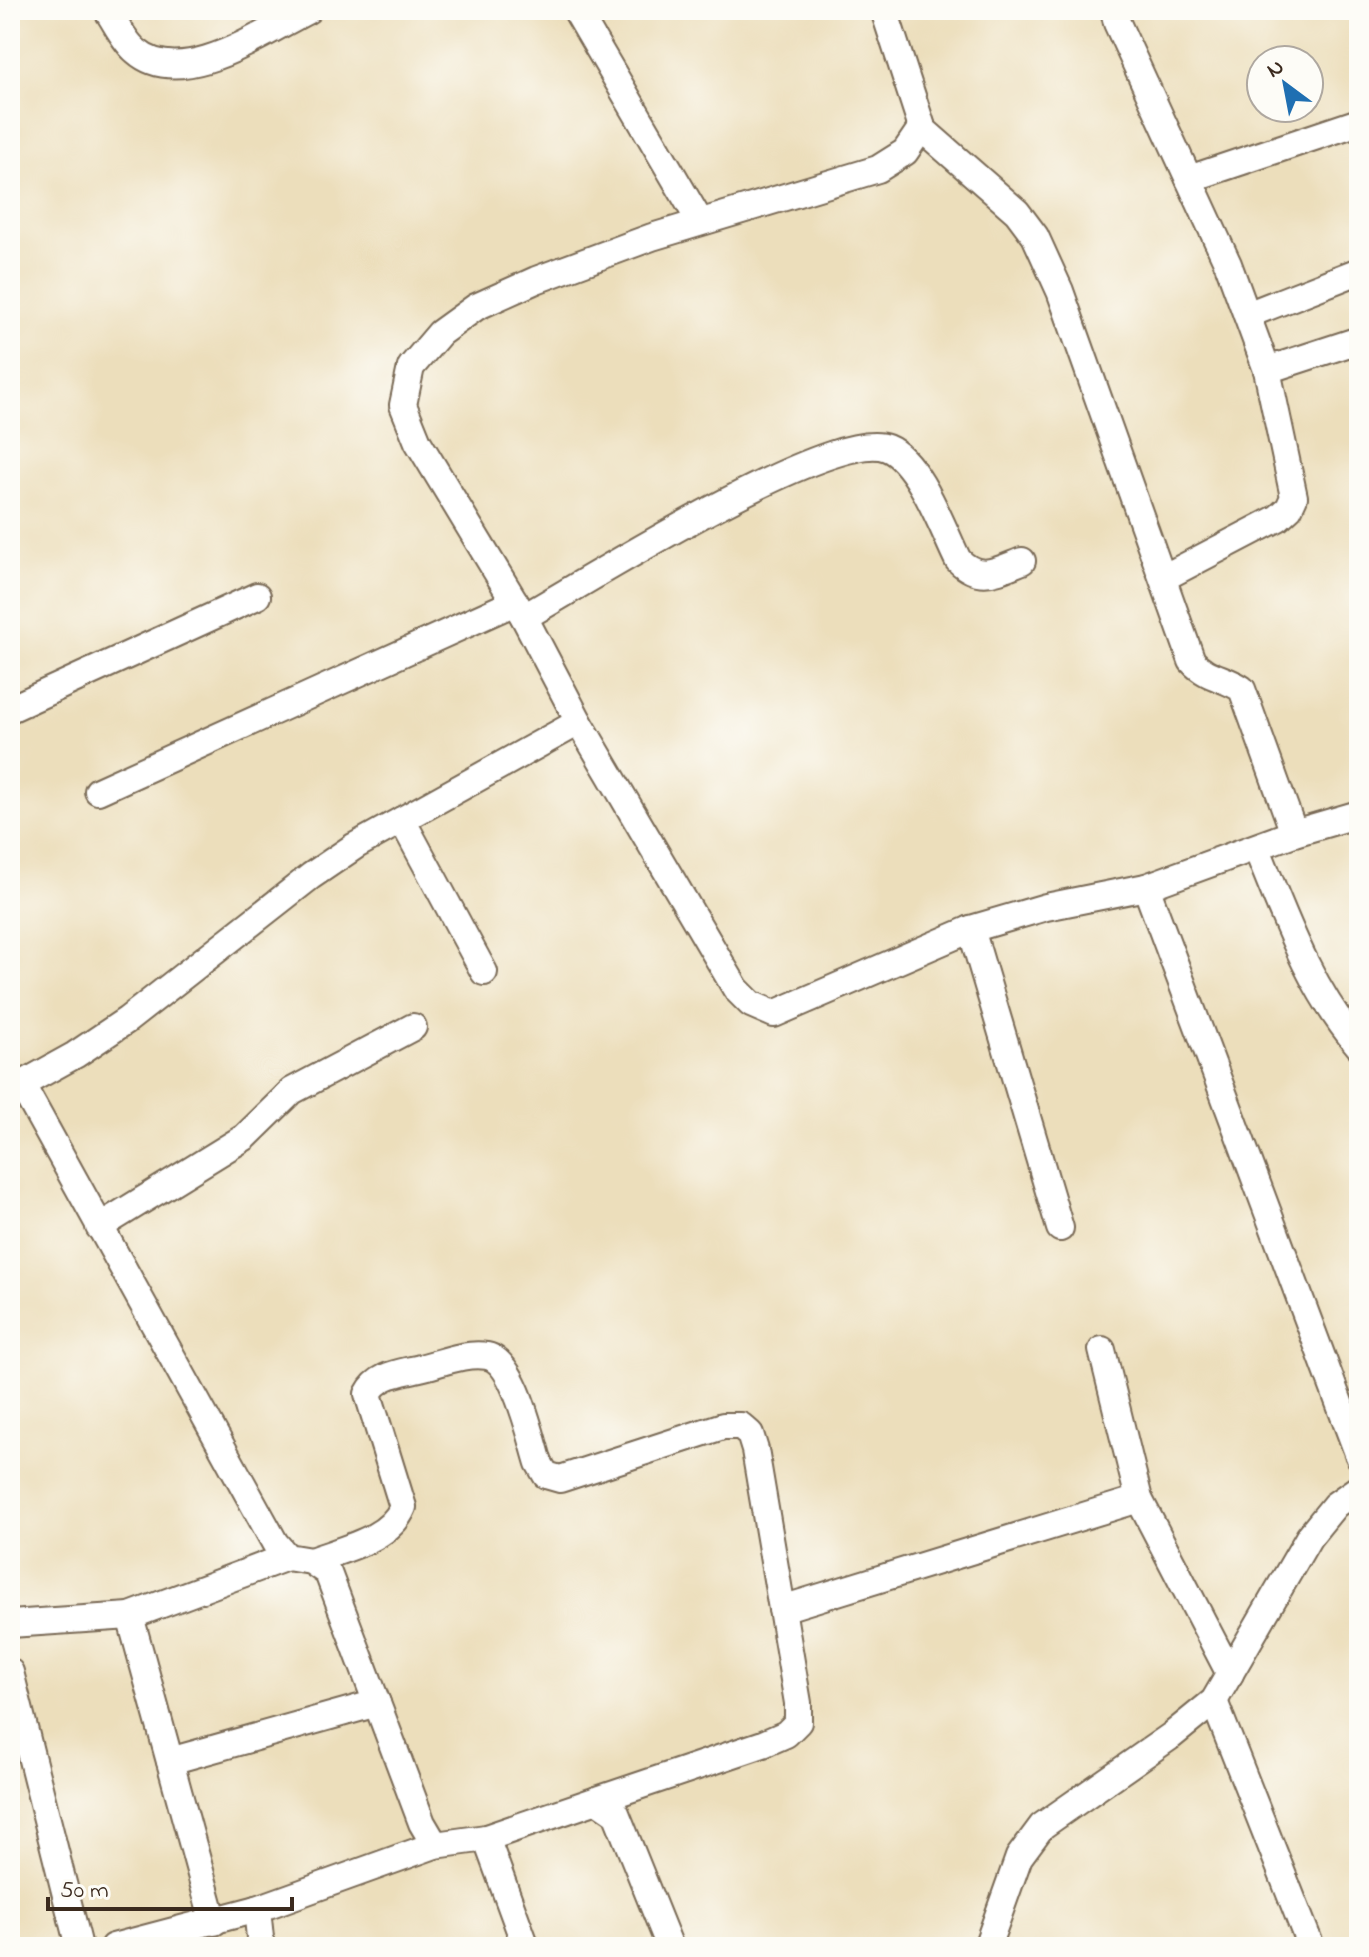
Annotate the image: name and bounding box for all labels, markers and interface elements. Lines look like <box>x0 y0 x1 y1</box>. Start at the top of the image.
north arrow <box>1245 44 1325 124</box>
text: N <box>1261 52 1291 87</box>
scale bar <box>48 1861 292 1911</box>
text: 50 m <box>60 1874 109 1909</box>

